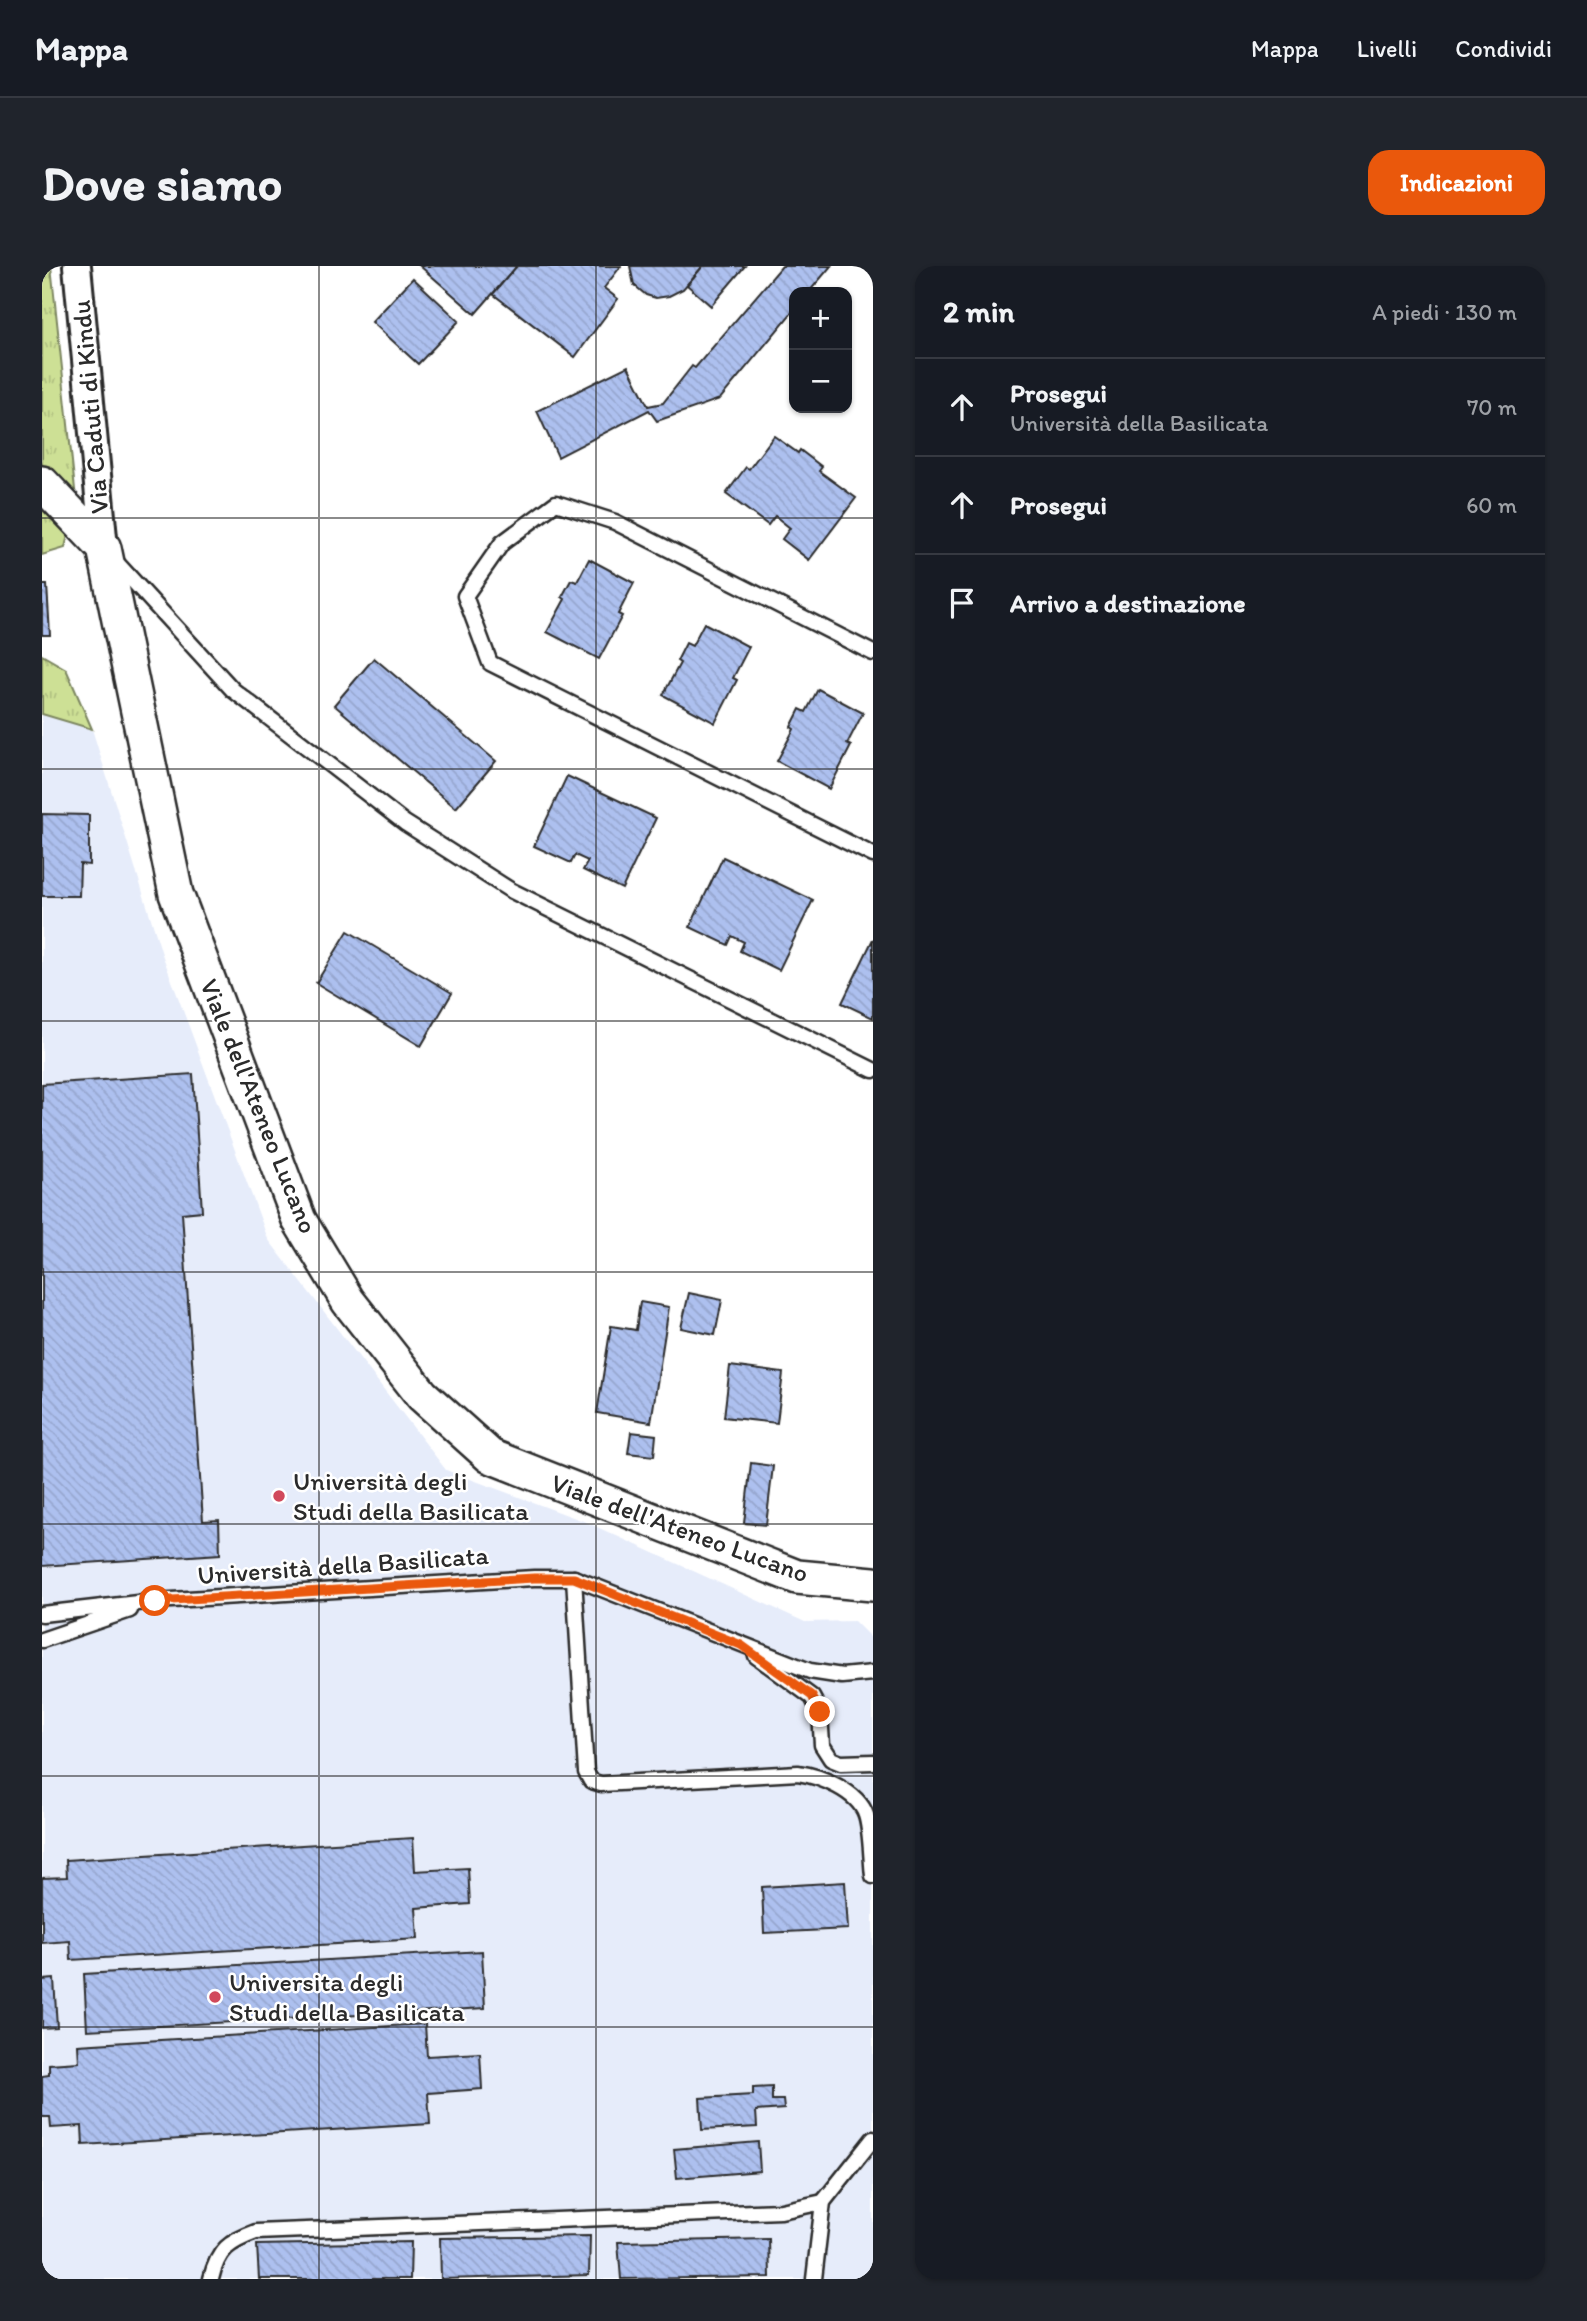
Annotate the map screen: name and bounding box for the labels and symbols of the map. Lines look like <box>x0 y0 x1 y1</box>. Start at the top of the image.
street label: Via Caduti di Kindu <box>65 299 115 515</box>
street label: Viale dell'Ateneo Lucano <box>193 974 325 1238</box>
place label: Università degli Studi della Basilicata <box>293 1465 529 1527</box>
street label: Viale dell'Ateneo Lucano <box>547 1466 813 1590</box>
marker: Università degli Studi della Basilicata <box>271 1488 287 1504</box>
street label: Università della Basilicata <box>196 1539 490 1591</box>
route start <box>139 1585 170 1616</box>
route end <box>804 1696 835 1727</box>
place label: Universita degli Studi della Basilicata <box>229 1966 465 2028</box>
marker: Universita degli Studi della Basilicata <box>207 1989 223 2005</box>

